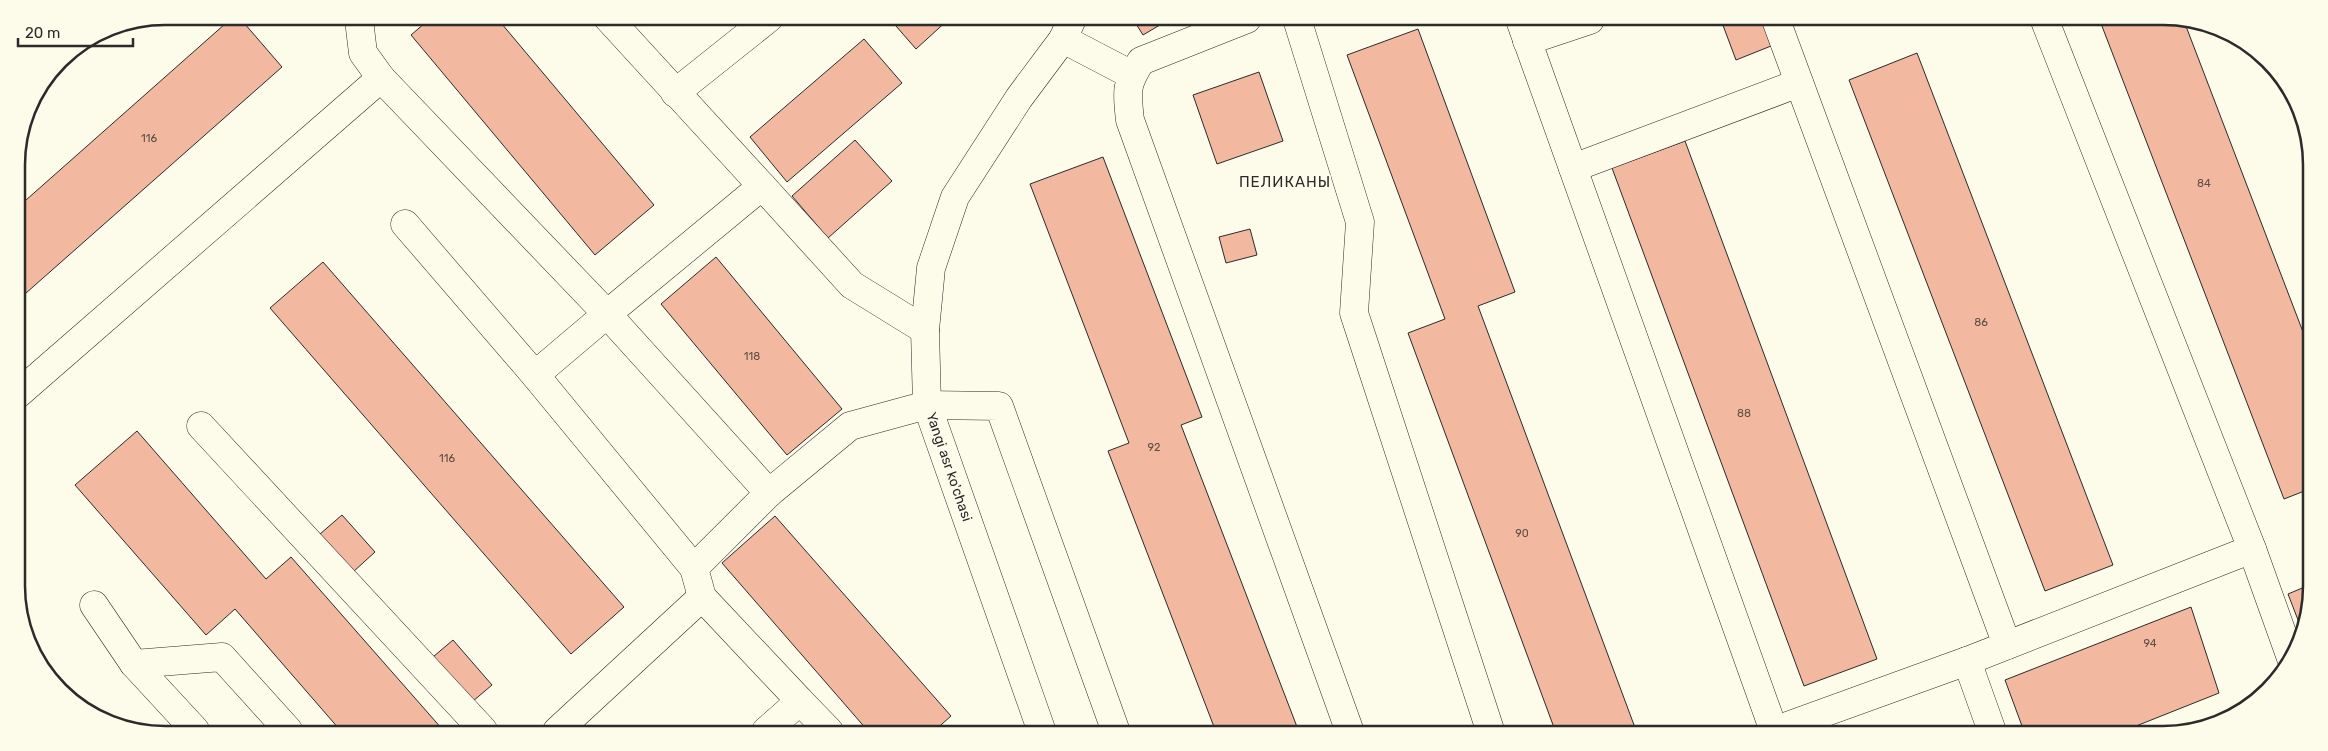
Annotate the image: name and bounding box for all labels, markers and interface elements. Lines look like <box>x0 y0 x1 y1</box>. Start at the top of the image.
scale bar <box>18 15 132 47</box>
text: 20 m <box>25 24 60 42</box>
house number: 116 <box>141 132 157 145</box>
district label: ПЕЛИКАНЫ <box>1239 173 1331 191</box>
house number: 84 <box>2197 177 2211 190</box>
house number: 86 <box>1974 316 1988 329</box>
house number: 118 <box>744 350 760 363</box>
house number: 88 <box>1737 407 1751 420</box>
street label: Yangi asr ko'chasi <box>922 410 976 524</box>
house number: 92 <box>1148 441 1160 454</box>
house number: 116 <box>439 452 455 465</box>
house number: 90 <box>1515 527 1529 540</box>
house number: 94 <box>2143 637 2157 650</box>

